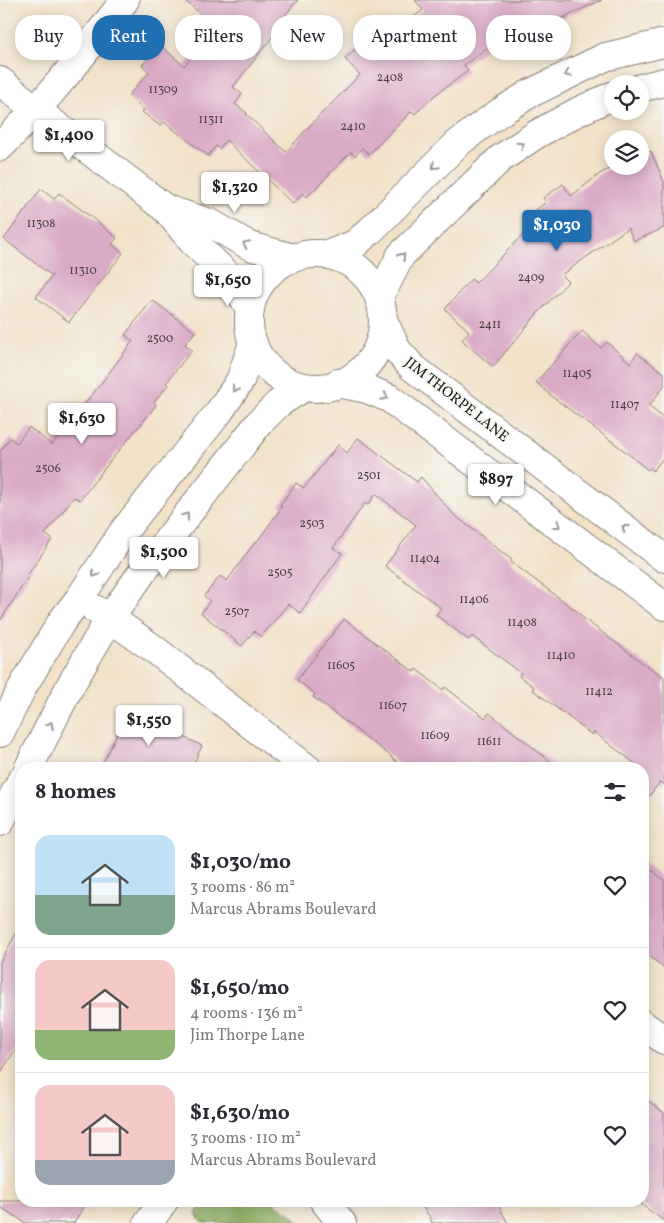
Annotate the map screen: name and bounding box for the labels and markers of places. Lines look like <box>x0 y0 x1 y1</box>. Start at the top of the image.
pin: $1,400 <box>28 120 110 162</box>
pin: $1,320 <box>194 172 276 214</box>
pin: $1,030 <box>516 210 598 252</box>
pin: $1,650 <box>187 264 269 307</box>
pin: $1,630 <box>41 402 123 445</box>
pin: $897 <box>466 464 526 506</box>
pin: $1,500 <box>123 536 205 579</box>
pin: $1,550 <box>108 704 190 747</box>

